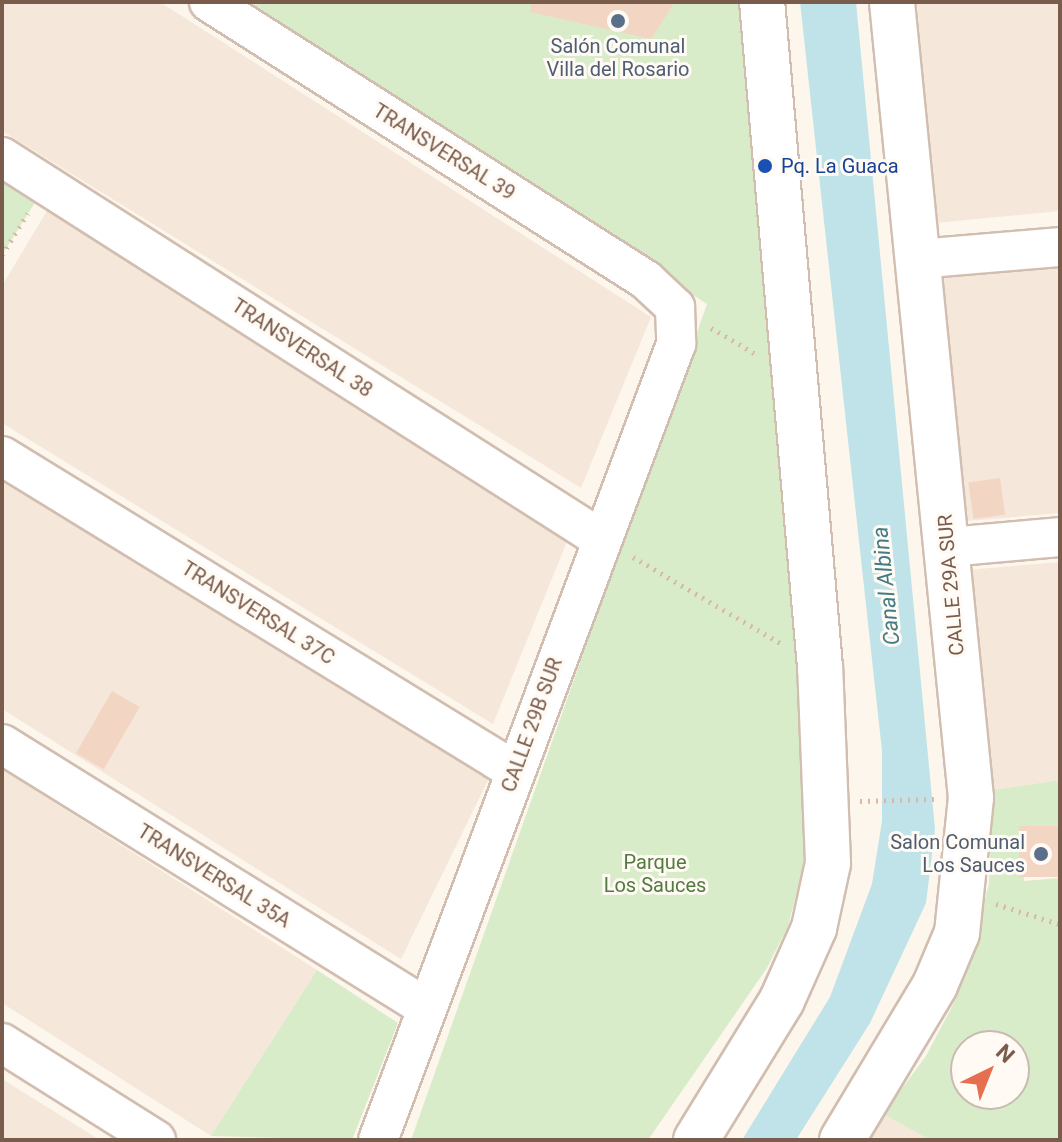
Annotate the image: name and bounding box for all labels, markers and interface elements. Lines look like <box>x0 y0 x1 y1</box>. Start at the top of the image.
marker: Salón Comunal Villa del Rosario <box>609 12 627 30</box>
place label: Salón Comunal Villa del Rosario <box>547 34 689 81</box>
street label: TRANSVERSAL 39 <box>369 99 519 205</box>
place label: Pq. La Guaca <box>781 154 899 178</box>
marker: Pq. La Guaca <box>756 157 774 175</box>
street label: TRANSVERSAL 38 <box>227 294 377 402</box>
street label: CALLE 29A SUR <box>933 513 969 657</box>
water label: Canal Albina <box>867 525 905 647</box>
street label: TRANSVERSAL 37C <box>177 556 339 670</box>
street label: CALLE 29B SUR <box>497 655 567 795</box>
street label: TRANSVERSAL 35A <box>133 819 295 933</box>
place label: Salon Comunal Los Sauces <box>890 830 1025 877</box>
marker: Salon Comunal Los Sauces <box>1032 845 1050 863</box>
park label: Parque Los Sauces <box>604 851 706 898</box>
north arrow <box>950 1030 1030 1110</box>
text: N <box>991 1039 1020 1068</box>

